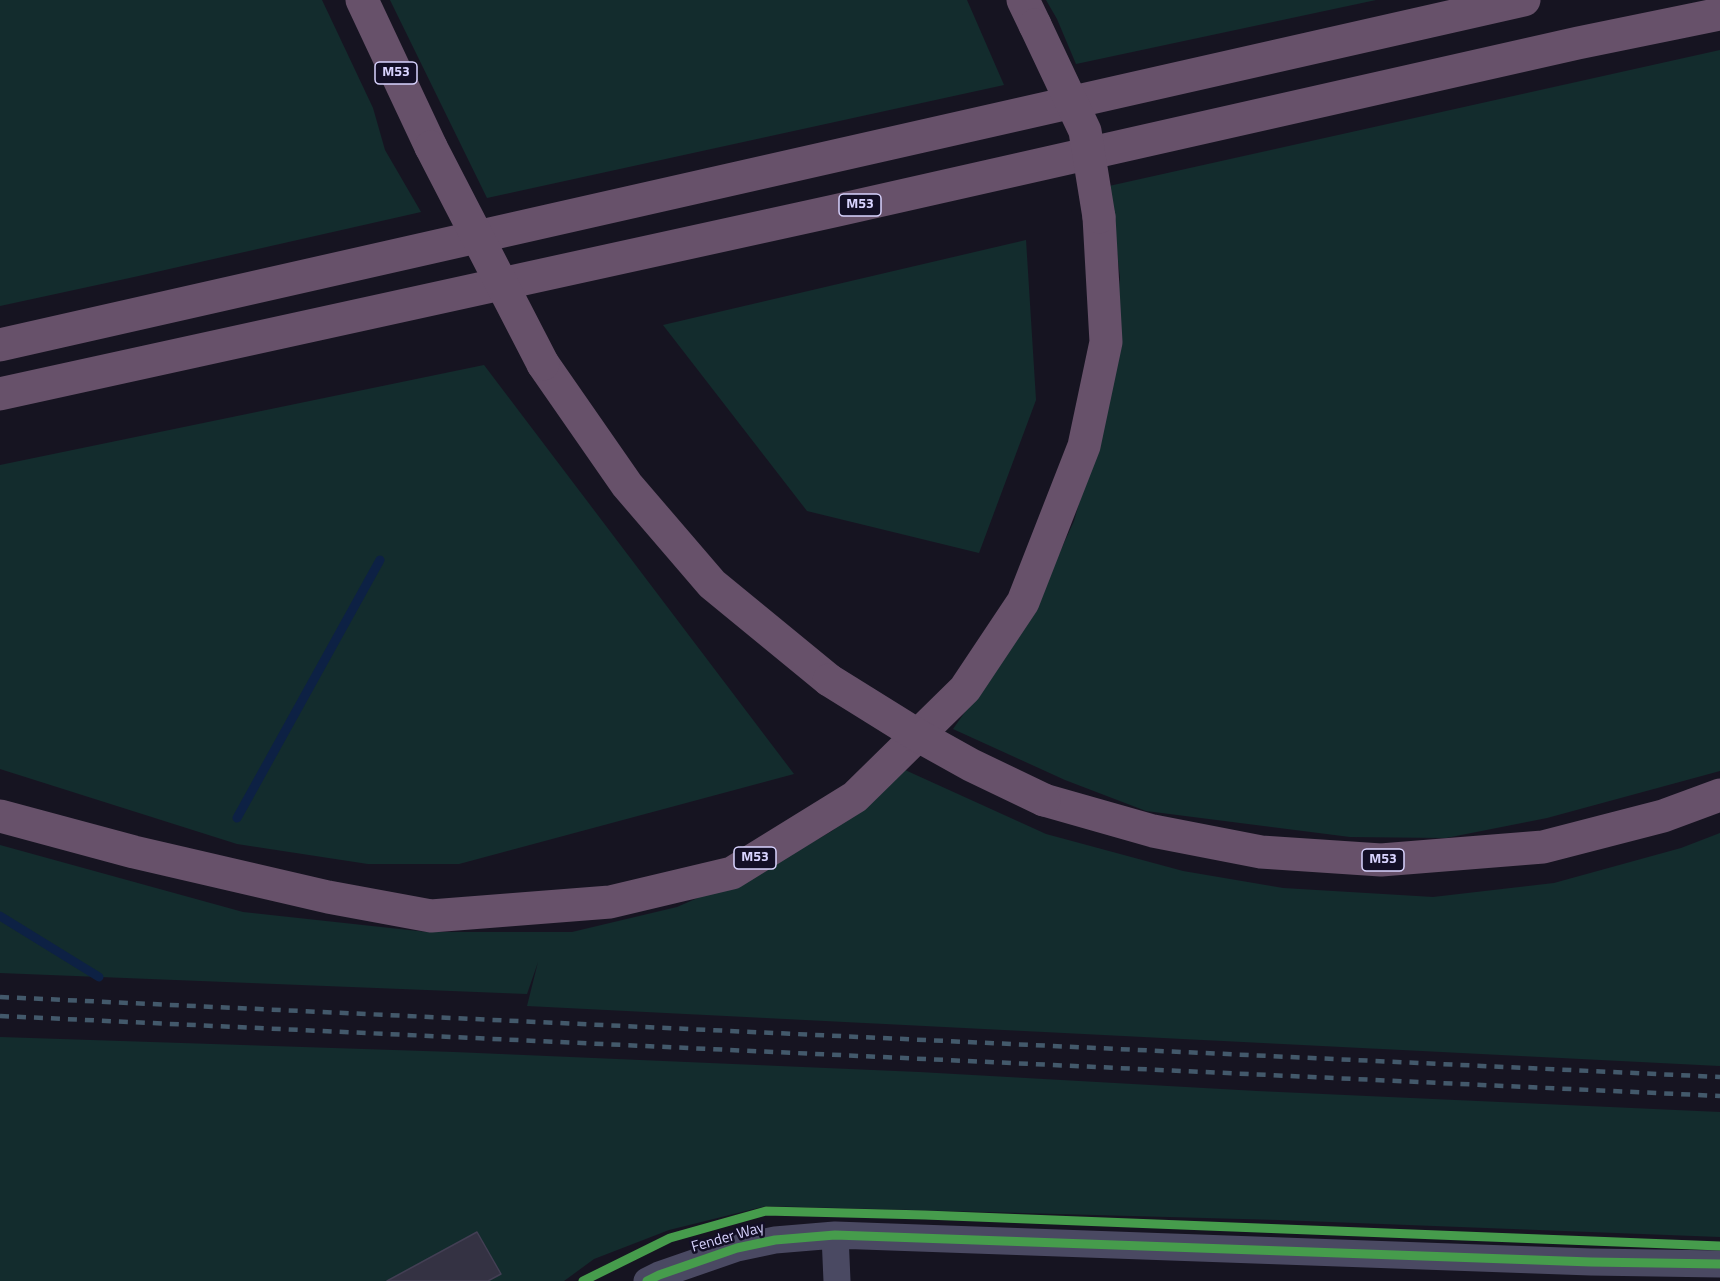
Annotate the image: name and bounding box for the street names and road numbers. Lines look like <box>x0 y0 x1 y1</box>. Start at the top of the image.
road number: M53 <box>375 62 417 84</box>
road number: M53 <box>839 194 881 216</box>
road number: M53 <box>734 847 776 869</box>
road number: M53 <box>1362 849 1404 871</box>
street label: Fender Way <box>689 1219 767 1257</box>

